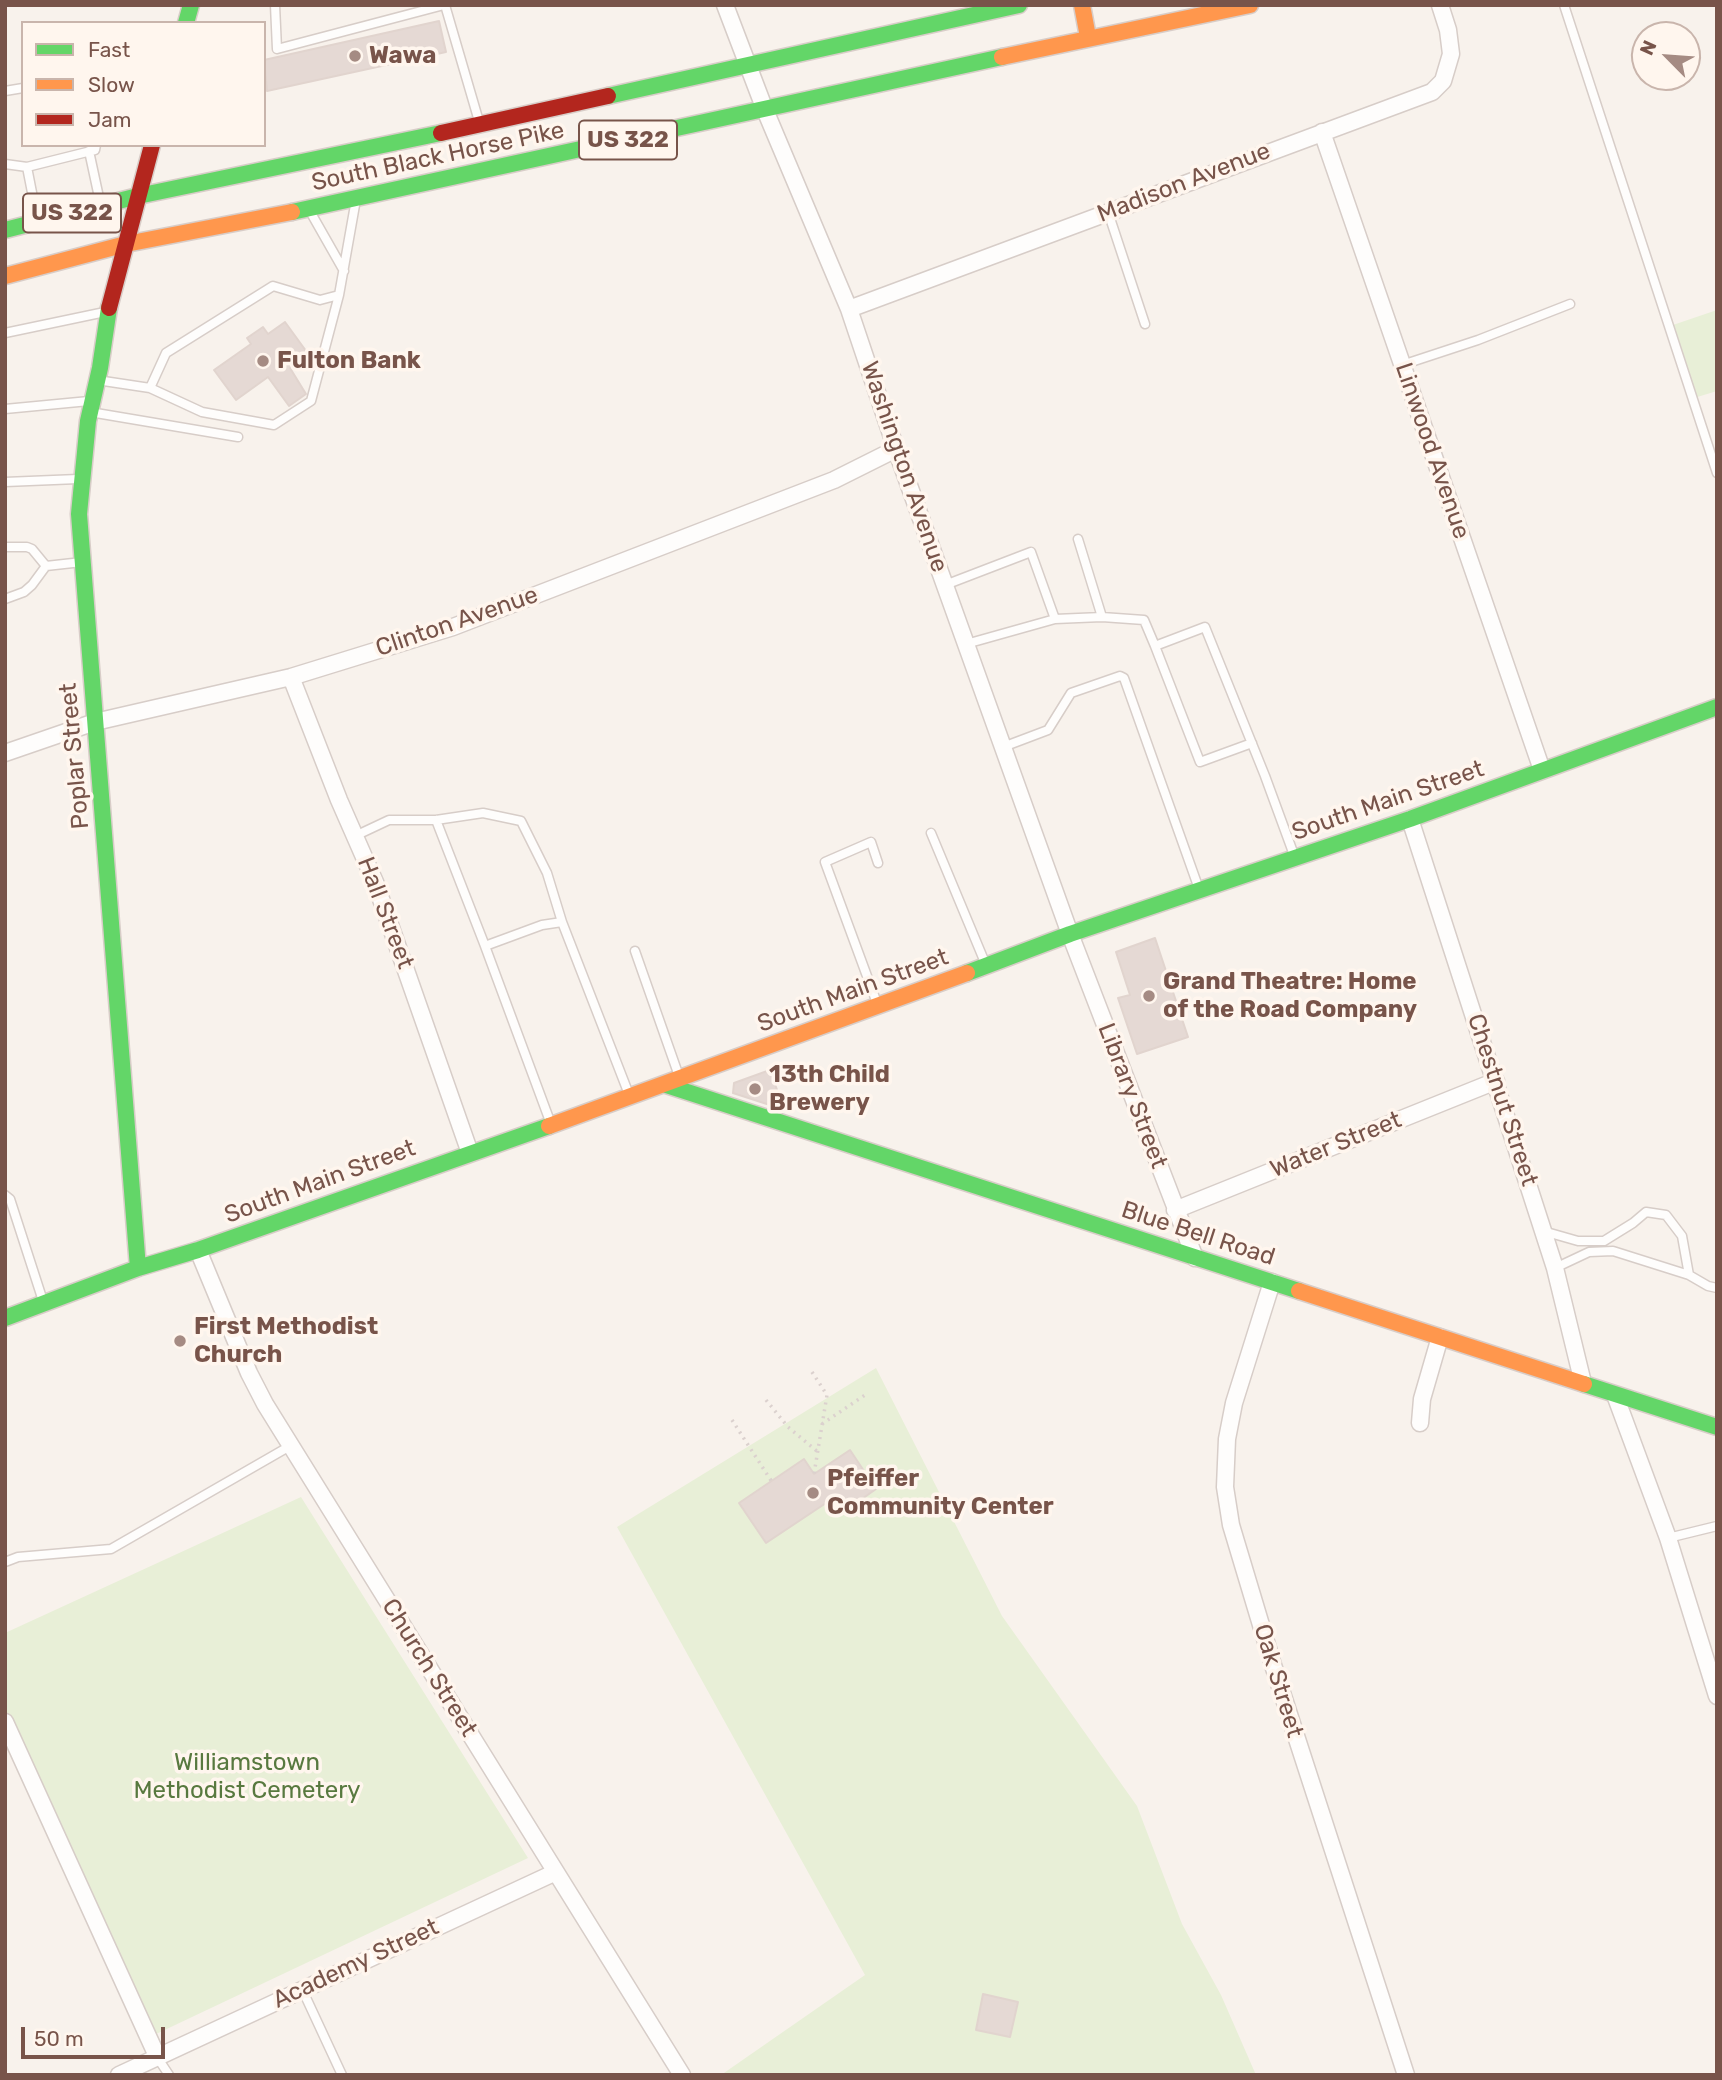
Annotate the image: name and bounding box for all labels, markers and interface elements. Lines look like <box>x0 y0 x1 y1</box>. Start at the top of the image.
legend <box>21 21 266 147</box>
north arrow <box>1631 21 1701 91</box>
text: Fast <box>88 37 130 62</box>
text: N <box>1635 37 1662 59</box>
place label: Wawa <box>369 42 436 70</box>
marker: Wawa <box>347 48 363 64</box>
text: Slow <box>88 72 135 97</box>
text: Jam <box>88 107 132 132</box>
street label: South Black Horse Pike <box>309 116 567 198</box>
road number: US 322 <box>579 120 677 160</box>
street label: Madison Avenue <box>1093 137 1275 229</box>
road number: US 322 <box>23 194 121 232</box>
place label: Fulton Bank <box>277 347 421 375</box>
marker: Fulton Bank <box>255 353 271 369</box>
street label: Washington Avenue <box>854 358 954 576</box>
street label: Linwood Avenue <box>1388 359 1476 543</box>
street label: Clinton Avenue <box>372 581 542 663</box>
street label: Poplar Street <box>54 682 96 830</box>
street label: South Main Street <box>1288 755 1488 847</box>
street label: Hall Street <box>351 853 419 973</box>
street label: South Main Street <box>754 943 952 1039</box>
place label: Grand Theatre: Home of the Road Company <box>1163 968 1417 1024</box>
marker: Grand Theatre: Home of the Road Company <box>1141 988 1157 1004</box>
street label: Chestnut Street <box>1461 1010 1543 1190</box>
street label: Library Street <box>1091 1019 1173 1173</box>
place label: 13th Child Brewery <box>769 1061 890 1117</box>
marker: 13th Child Brewery <box>747 1081 763 1097</box>
street label: Water Street <box>1266 1106 1406 1184</box>
street label: South Main Street <box>221 1134 419 1230</box>
street label: Blue Bell Road <box>1118 1196 1278 1272</box>
place label: First Methodist Church <box>194 1313 378 1369</box>
marker: First Methodist Church <box>172 1333 188 1349</box>
place label: Pfeiffer Community Center <box>827 1465 1054 1521</box>
marker: Pfeiffer Community Center <box>805 1485 821 1501</box>
street label: Church Street <box>375 1594 483 1742</box>
street label: Oak Street <box>1247 1621 1309 1741</box>
park label: Williamstown Methodist Cemetery <box>133 1749 361 1805</box>
street label: Academy Street <box>269 1913 443 2015</box>
scale bar <box>24 2014 168 2058</box>
text: 50 m <box>34 2026 84 2051</box>

